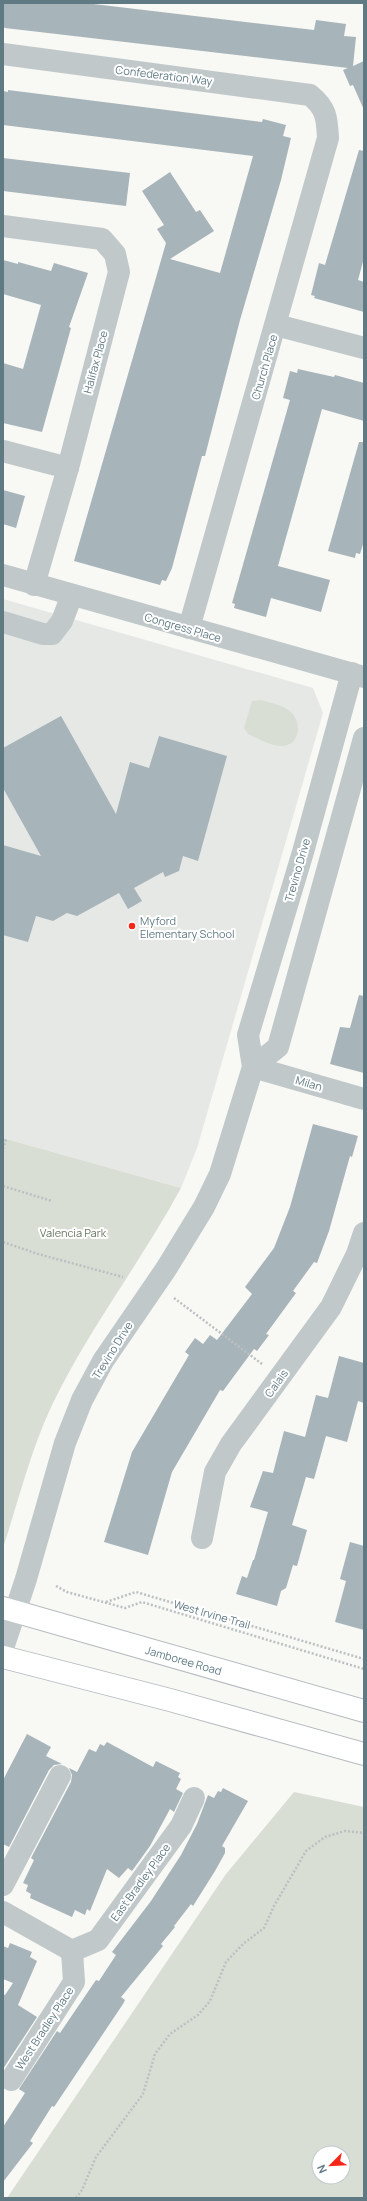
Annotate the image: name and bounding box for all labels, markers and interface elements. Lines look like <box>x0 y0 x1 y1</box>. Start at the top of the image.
street label: Confederation Way <box>115 62 213 88</box>
street label: Halifax Place <box>79 328 111 395</box>
street label: Church Place <box>248 332 281 401</box>
street label: Congress Place <box>143 609 224 645</box>
street label: Trevino Drive <box>281 836 313 903</box>
place label: Myford Elementary School <box>140 913 235 941</box>
marker: Myford Elementary School <box>127 921 137 931</box>
street label: Milan <box>294 1072 324 1094</box>
park label: Valencia Park <box>40 1225 107 1240</box>
street label: Trevino Drive <box>88 1318 136 1382</box>
street label: Calais <box>261 1366 291 1400</box>
street label: West Irvine Trail <box>172 1596 252 1632</box>
street label: Jamboree Road <box>144 1642 224 1678</box>
street label: East Bradley Place <box>107 1840 174 1924</box>
street label: West Bradley Place <box>12 1983 77 2072</box>
north arrow <box>311 2145 351 2185</box>
text: N <box>313 2163 330 2176</box>

